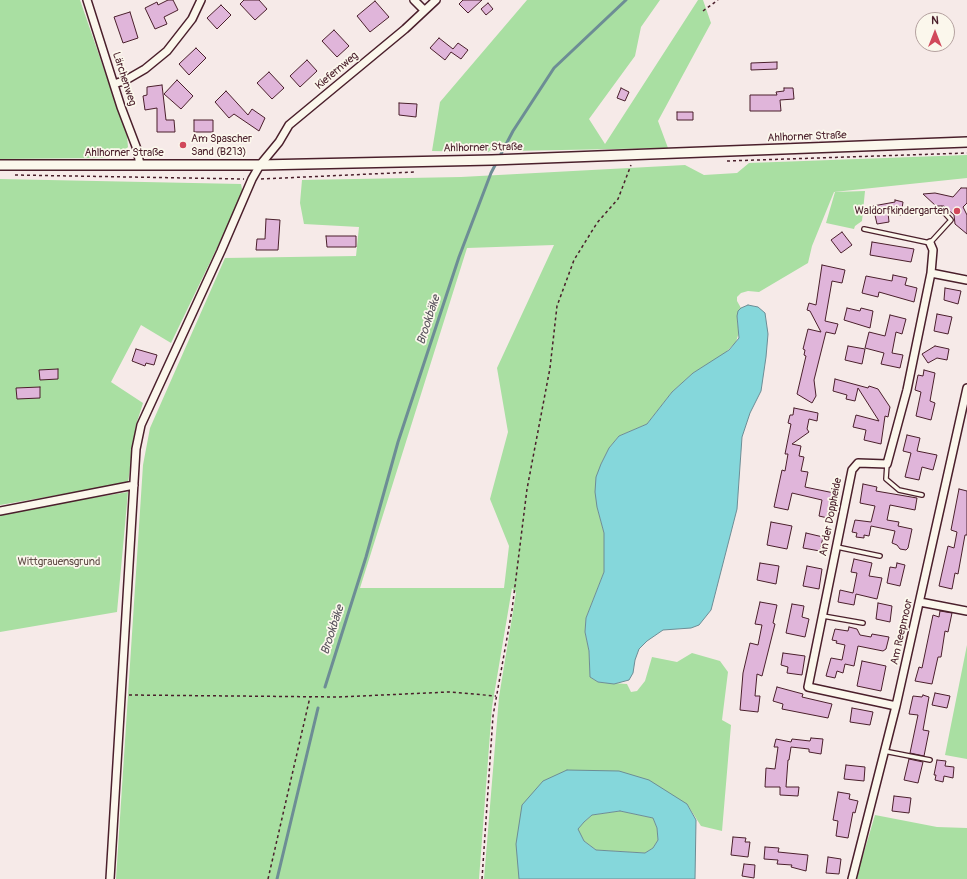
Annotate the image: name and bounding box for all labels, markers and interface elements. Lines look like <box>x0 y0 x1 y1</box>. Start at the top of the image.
north arrow <box>915 12 955 52</box>
text: N <box>931 14 939 27</box>
street label: Kiefernweg <box>313 49 361 93</box>
street label: Lärchenweg <box>109 50 139 108</box>
street label: Ahlhorner Straße <box>767 129 847 145</box>
place label: Am Spascher Sand (B213) <box>191 132 252 158</box>
marker: Am Spascher Sand (B213) <box>178 140 188 150</box>
street label: Ahlhorner Straße <box>443 141 523 155</box>
street label: Ahlhorner Straße <box>84 146 164 160</box>
place label: Waldorfkindergarten <box>854 204 949 218</box>
marker: Waldorfkindergarten <box>952 206 962 216</box>
water label: Brookbäke <box>414 293 444 347</box>
street label: An der Doppheide <box>817 477 845 557</box>
park label: Wittgrauensgrund <box>18 555 100 569</box>
street label: Am Reepmoor <box>888 598 916 666</box>
water label: Brookbäke <box>318 603 348 657</box>

